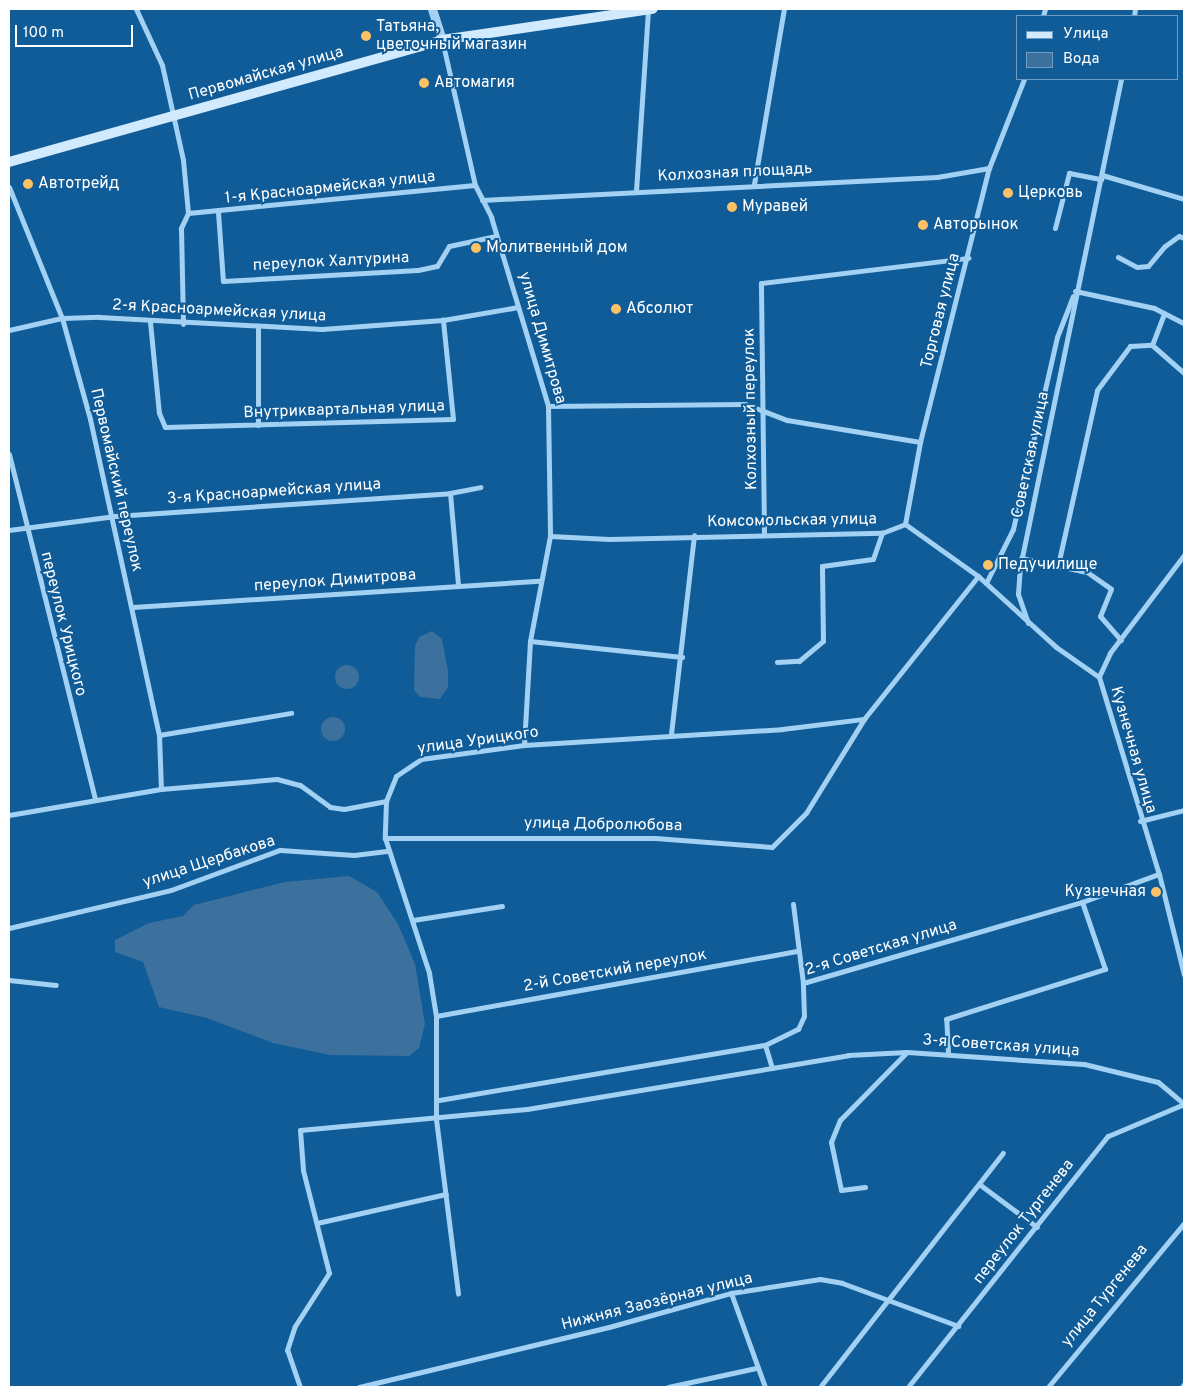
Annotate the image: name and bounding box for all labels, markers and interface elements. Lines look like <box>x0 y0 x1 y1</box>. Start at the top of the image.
scale bar <box>18 15 135 47</box>
legend <box>1016 15 1178 80</box>
place label: Татьяна, цветочный магазин <box>376 17 527 55</box>
text: 100 m <box>23 24 64 43</box>
text: Улица <box>1063 25 1108 44</box>
marker: Татьяна, цветочный магазин <box>360 30 372 42</box>
street label: Первомайская улица <box>186 43 346 105</box>
text: Вода <box>1063 50 1099 69</box>
place label: Автомагия <box>434 73 515 93</box>
marker: Автомагия <box>418 77 430 89</box>
street label: Колхозная площадь <box>657 159 813 187</box>
street label: 1-я Красноармейская улица <box>224 167 436 209</box>
place label: Автотрейд <box>38 174 119 194</box>
marker: Автотрейд <box>22 178 34 190</box>
place label: Церковь <box>1018 183 1083 203</box>
marker: Церковь <box>1002 187 1014 199</box>
place label: Муравей <box>742 197 808 217</box>
marker: Муравей <box>726 201 738 213</box>
place label: Авторынок <box>933 215 1019 235</box>
marker: Авторынок <box>917 219 929 231</box>
place label: Молитвенный дом <box>486 238 628 258</box>
marker: Молитвенный дом <box>470 242 482 254</box>
street label: переулок Халтурина <box>252 248 410 276</box>
street label: Торговая улица <box>917 251 965 371</box>
street label: улица Димитрова <box>514 270 570 406</box>
street label: 2-я Красноармейская улица <box>111 296 327 326</box>
place label: Абсолют <box>626 299 693 319</box>
marker: Абсолют <box>610 303 622 315</box>
street label: Колхозный переулок <box>740 328 762 490</box>
street label: Первомайский переулок <box>86 386 146 574</box>
street label: Советская улица <box>1008 390 1054 520</box>
street label: Внутриквартальная улица <box>243 397 445 423</box>
street label: 3-я Красноармейская улица <box>166 475 382 509</box>
street label: Комсомольская улица <box>707 510 877 532</box>
street label: переулок Урицкого <box>36 550 90 698</box>
place label: Педучилище <box>998 555 1097 575</box>
marker: Педучилище <box>982 559 994 571</box>
street label: переулок Димитрова <box>253 566 417 596</box>
street label: Кузнечная улица <box>1106 684 1160 816</box>
street label: улица Урицкого <box>416 723 540 759</box>
street label: улица Добролюбова <box>524 814 682 836</box>
street label: улица Щербакова <box>140 832 278 892</box>
place label: Кузнечная <box>1064 882 1146 902</box>
marker: Кузнечная <box>1150 886 1162 898</box>
street label: 2-я Советская улица <box>803 916 959 980</box>
street label: 2-й Советский переулок <box>522 945 708 997</box>
street label: 3-я Советская улица <box>922 1031 1080 1061</box>
street label: переулок Тургенева <box>969 1156 1079 1288</box>
street label: улица Тургенева <box>1057 1240 1153 1352</box>
street label: Нижняя Заозёрная улица <box>559 1269 755 1335</box>

